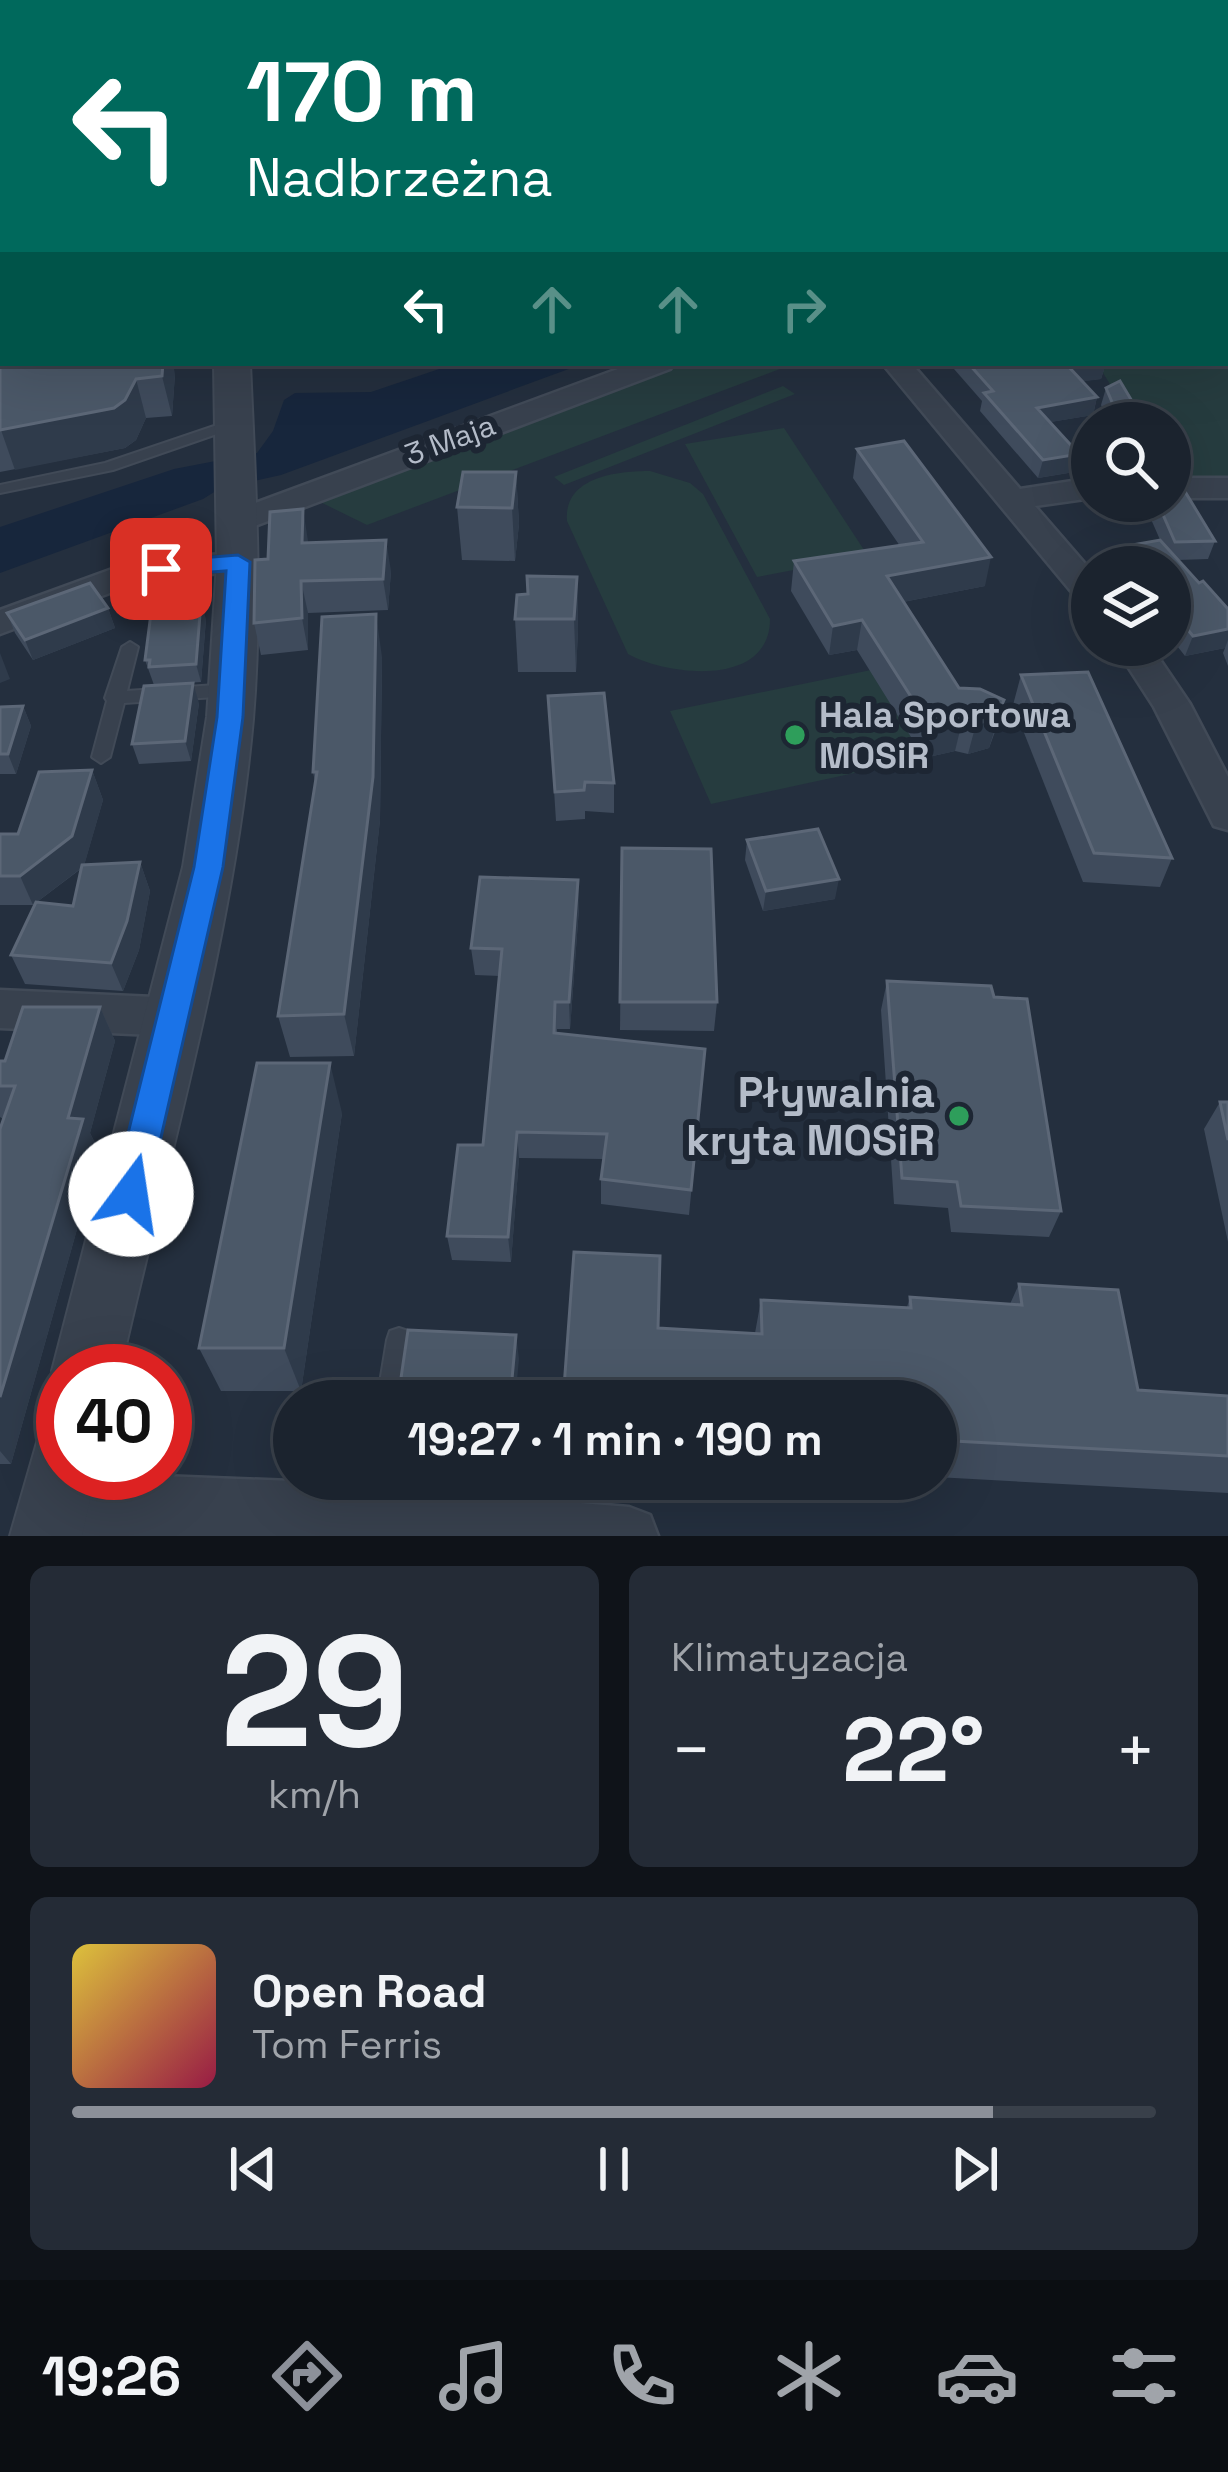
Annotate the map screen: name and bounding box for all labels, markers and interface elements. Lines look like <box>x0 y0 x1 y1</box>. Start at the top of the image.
text: 170 m <box>246 38 478 146</box>
icon: left <box>48 48 204 204</box>
text: Nadbrzeżna <box>246 143 552 212</box>
icon: left <box>393 276 459 342</box>
icon: ahead <box>519 276 585 342</box>
icon: ahead <box>645 276 711 342</box>
icon: right <box>771 276 837 342</box>
map controls <box>1071 402 1191 666</box>
button: search <box>1071 402 1191 522</box>
street label: 3 Maja <box>399 405 501 474</box>
pin <box>110 518 212 620</box>
icon: arrive <box>128 536 194 602</box>
button: layers <box>1071 546 1191 666</box>
place label: Hala Sportowa MOSiR <box>819 692 1071 779</box>
marker: Hala Sportowa MOSiR <box>782 722 808 748</box>
place label: Pływalnia kryta MOSiR <box>686 1066 935 1167</box>
marker: Pływalnia kryta MOSiR <box>946 1103 972 1129</box>
position arrow <box>68 1131 194 1257</box>
speed limit sign: 40 <box>36 1344 192 1500</box>
text: 19:27 · 1 min · 190 m <box>407 1411 823 1468</box>
text: 29 <box>220 1592 409 1792</box>
text: Klimatyzacja <box>671 1633 908 1682</box>
text: 22° <box>842 1692 985 1807</box>
text: − <box>671 1708 712 1792</box>
text: + <box>1115 1708 1156 1792</box>
text: km/h <box>268 1770 361 1819</box>
text: Open Road <box>252 1963 487 2020</box>
text: Tom Ferris <box>252 2020 442 2069</box>
icon: previous <box>220 2136 286 2202</box>
icon: pause <box>581 2136 647 2202</box>
icon: next <box>942 2136 1008 2202</box>
icon: directions <box>265 2334 349 2418</box>
icon: music <box>432 2334 516 2418</box>
icon: phone <box>600 2334 684 2418</box>
icon: climate <box>767 2334 851 2418</box>
icon: car <box>935 2334 1019 2418</box>
icon: filters <box>1102 2334 1186 2418</box>
text: 19:26 <box>42 2342 181 2411</box>

